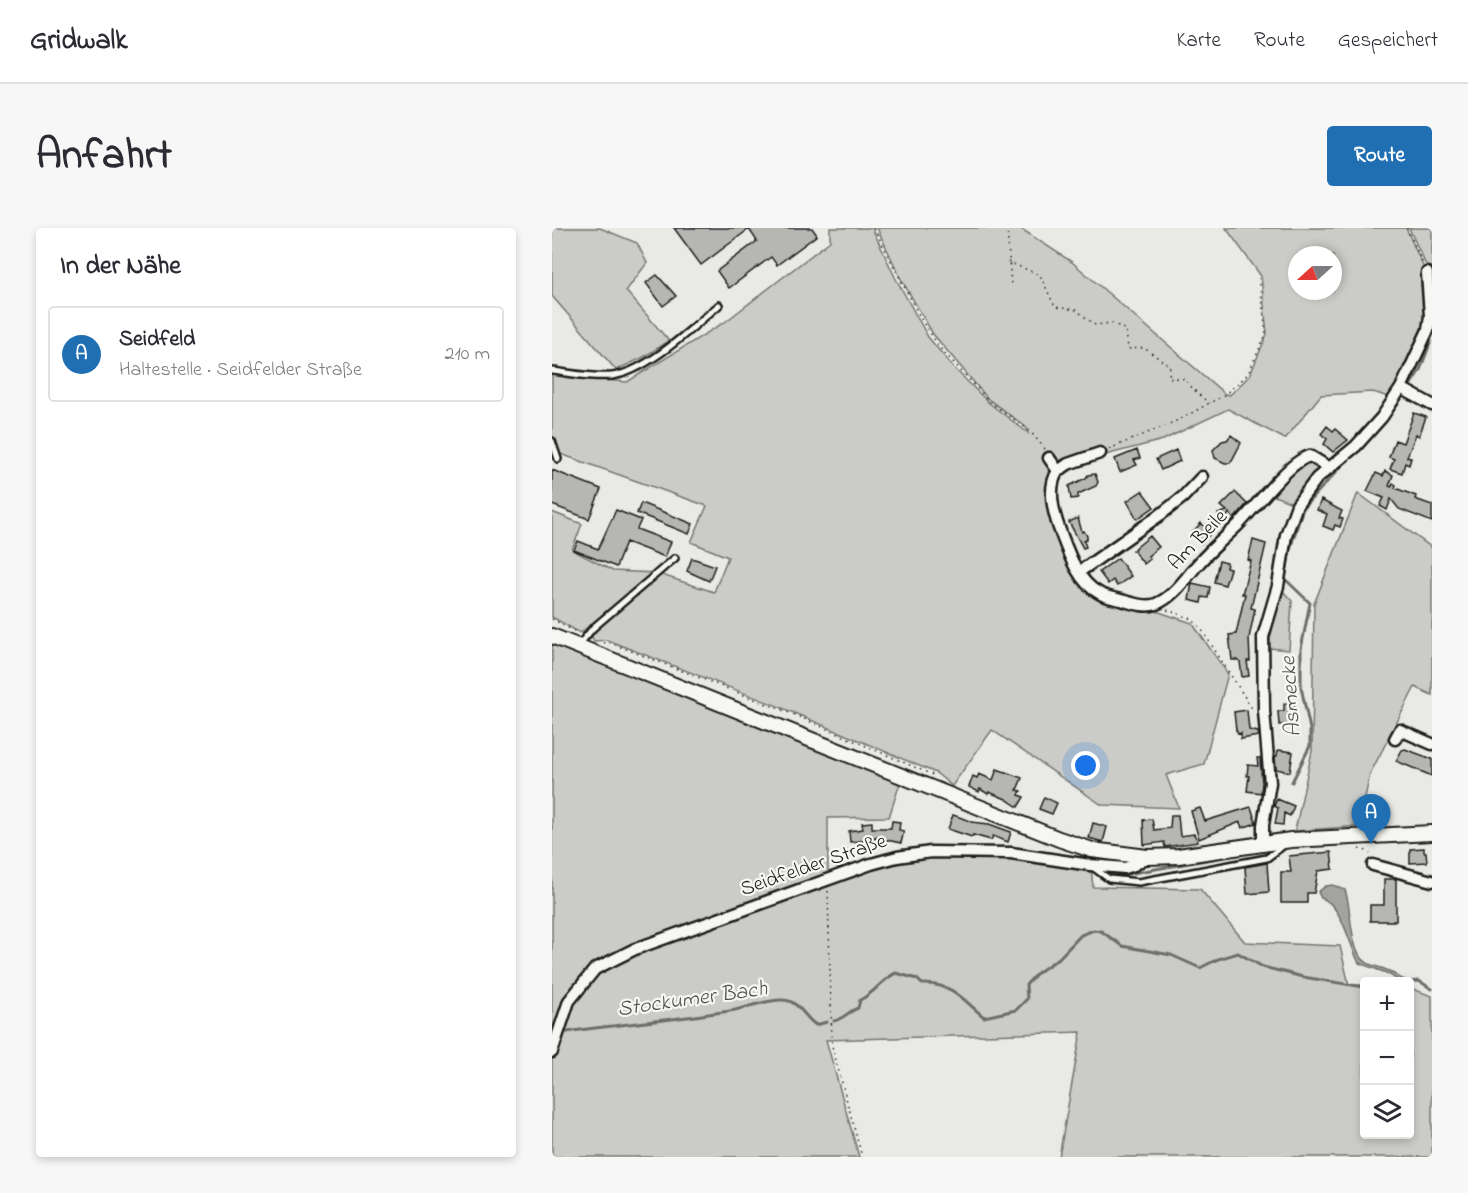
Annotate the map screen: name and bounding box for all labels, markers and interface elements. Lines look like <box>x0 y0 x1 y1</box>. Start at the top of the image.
text: Gridwalk <box>30 21 127 62</box>
text: Karte <box>1176 26 1221 56</box>
text: Route <box>1254 26 1305 56</box>
text: Gespeichert <box>1338 26 1438 56</box>
text: Anfahrt <box>36 126 172 187</box>
button: Route <box>1327 126 1432 186</box>
north arrow <box>1288 246 1342 300</box>
text: In der Nähe <box>60 248 181 286</box>
text: Seidfeld <box>119 324 195 356</box>
text: A <box>75 340 88 369</box>
text: 210 m <box>445 340 490 369</box>
text: Haltestelle · Seidfelder Straße <box>119 356 362 385</box>
street label: Am Beile <box>1162 503 1236 578</box>
water label: Asmecke <box>1273 654 1311 738</box>
your location <box>1071 751 1100 780</box>
pin: A <box>1352 794 1390 844</box>
street label: Seidfelder Straße <box>736 827 891 905</box>
water label: Stockumer Bach <box>615 974 770 1026</box>
map controls <box>1360 977 1414 1139</box>
button: + <box>1360 977 1414 1031</box>
button: − <box>1360 1031 1414 1085</box>
button: layers <box>1360 1085 1414 1139</box>

